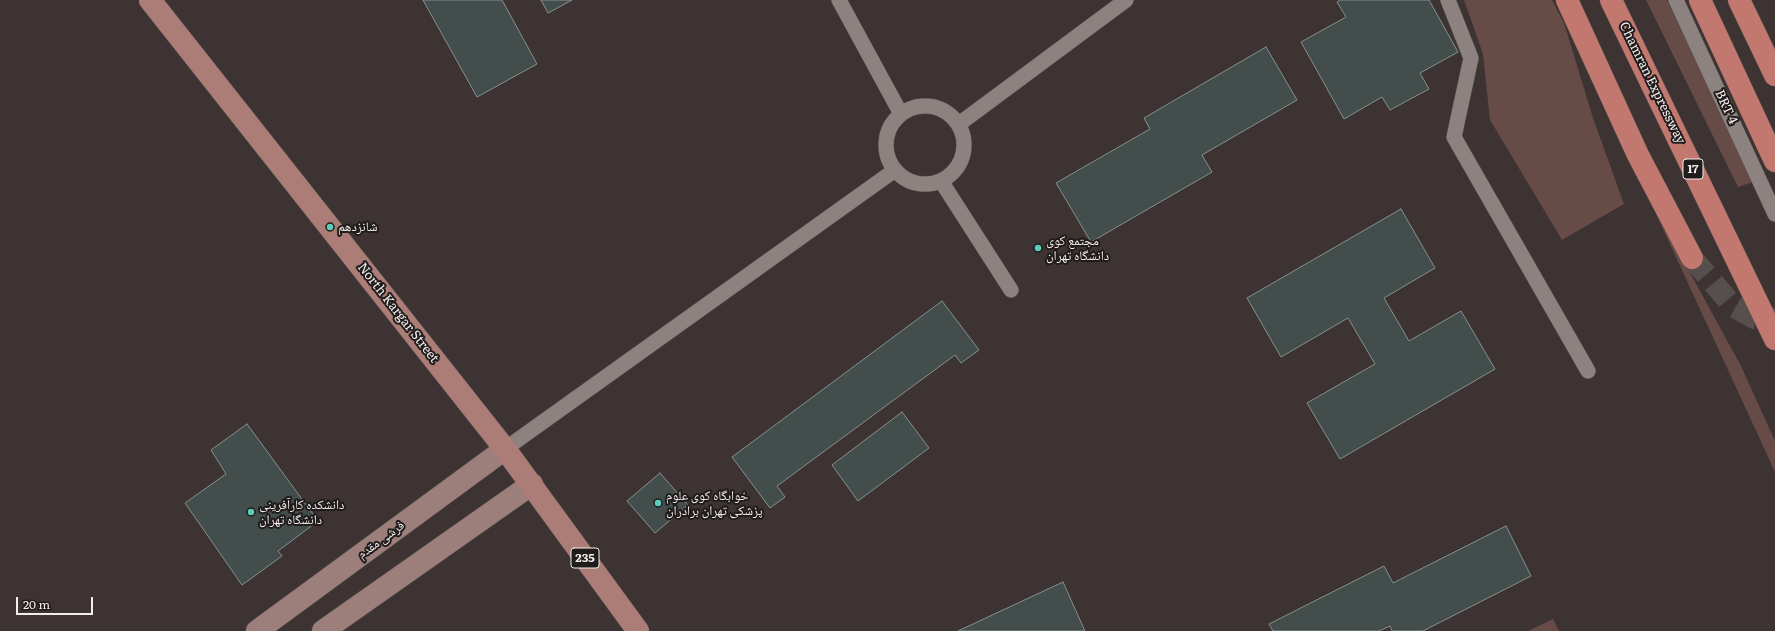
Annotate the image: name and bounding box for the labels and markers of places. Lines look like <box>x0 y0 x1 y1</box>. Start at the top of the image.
place label: شانزدهم <box>338 219 378 235</box>
marker: شانزدهم <box>325 222 335 232</box>
place label: مجتمع کوی دانشگاه تهران <box>1046 233 1109 264</box>
marker: مجتمع کوی دانشگاه تهران <box>1033 243 1043 253</box>
place label: خوابگاه کوی علوم پزشکی تهران برادران <box>666 488 763 519</box>
place label: دانشکده کارآفرینی دانشگاه تهران <box>259 497 344 528</box>
marker: خوابگاه کوی علوم پزشکی تهران برادران <box>653 498 663 508</box>
marker: دانشکده کارآفرینی دانشگاه تهران <box>246 507 256 517</box>

